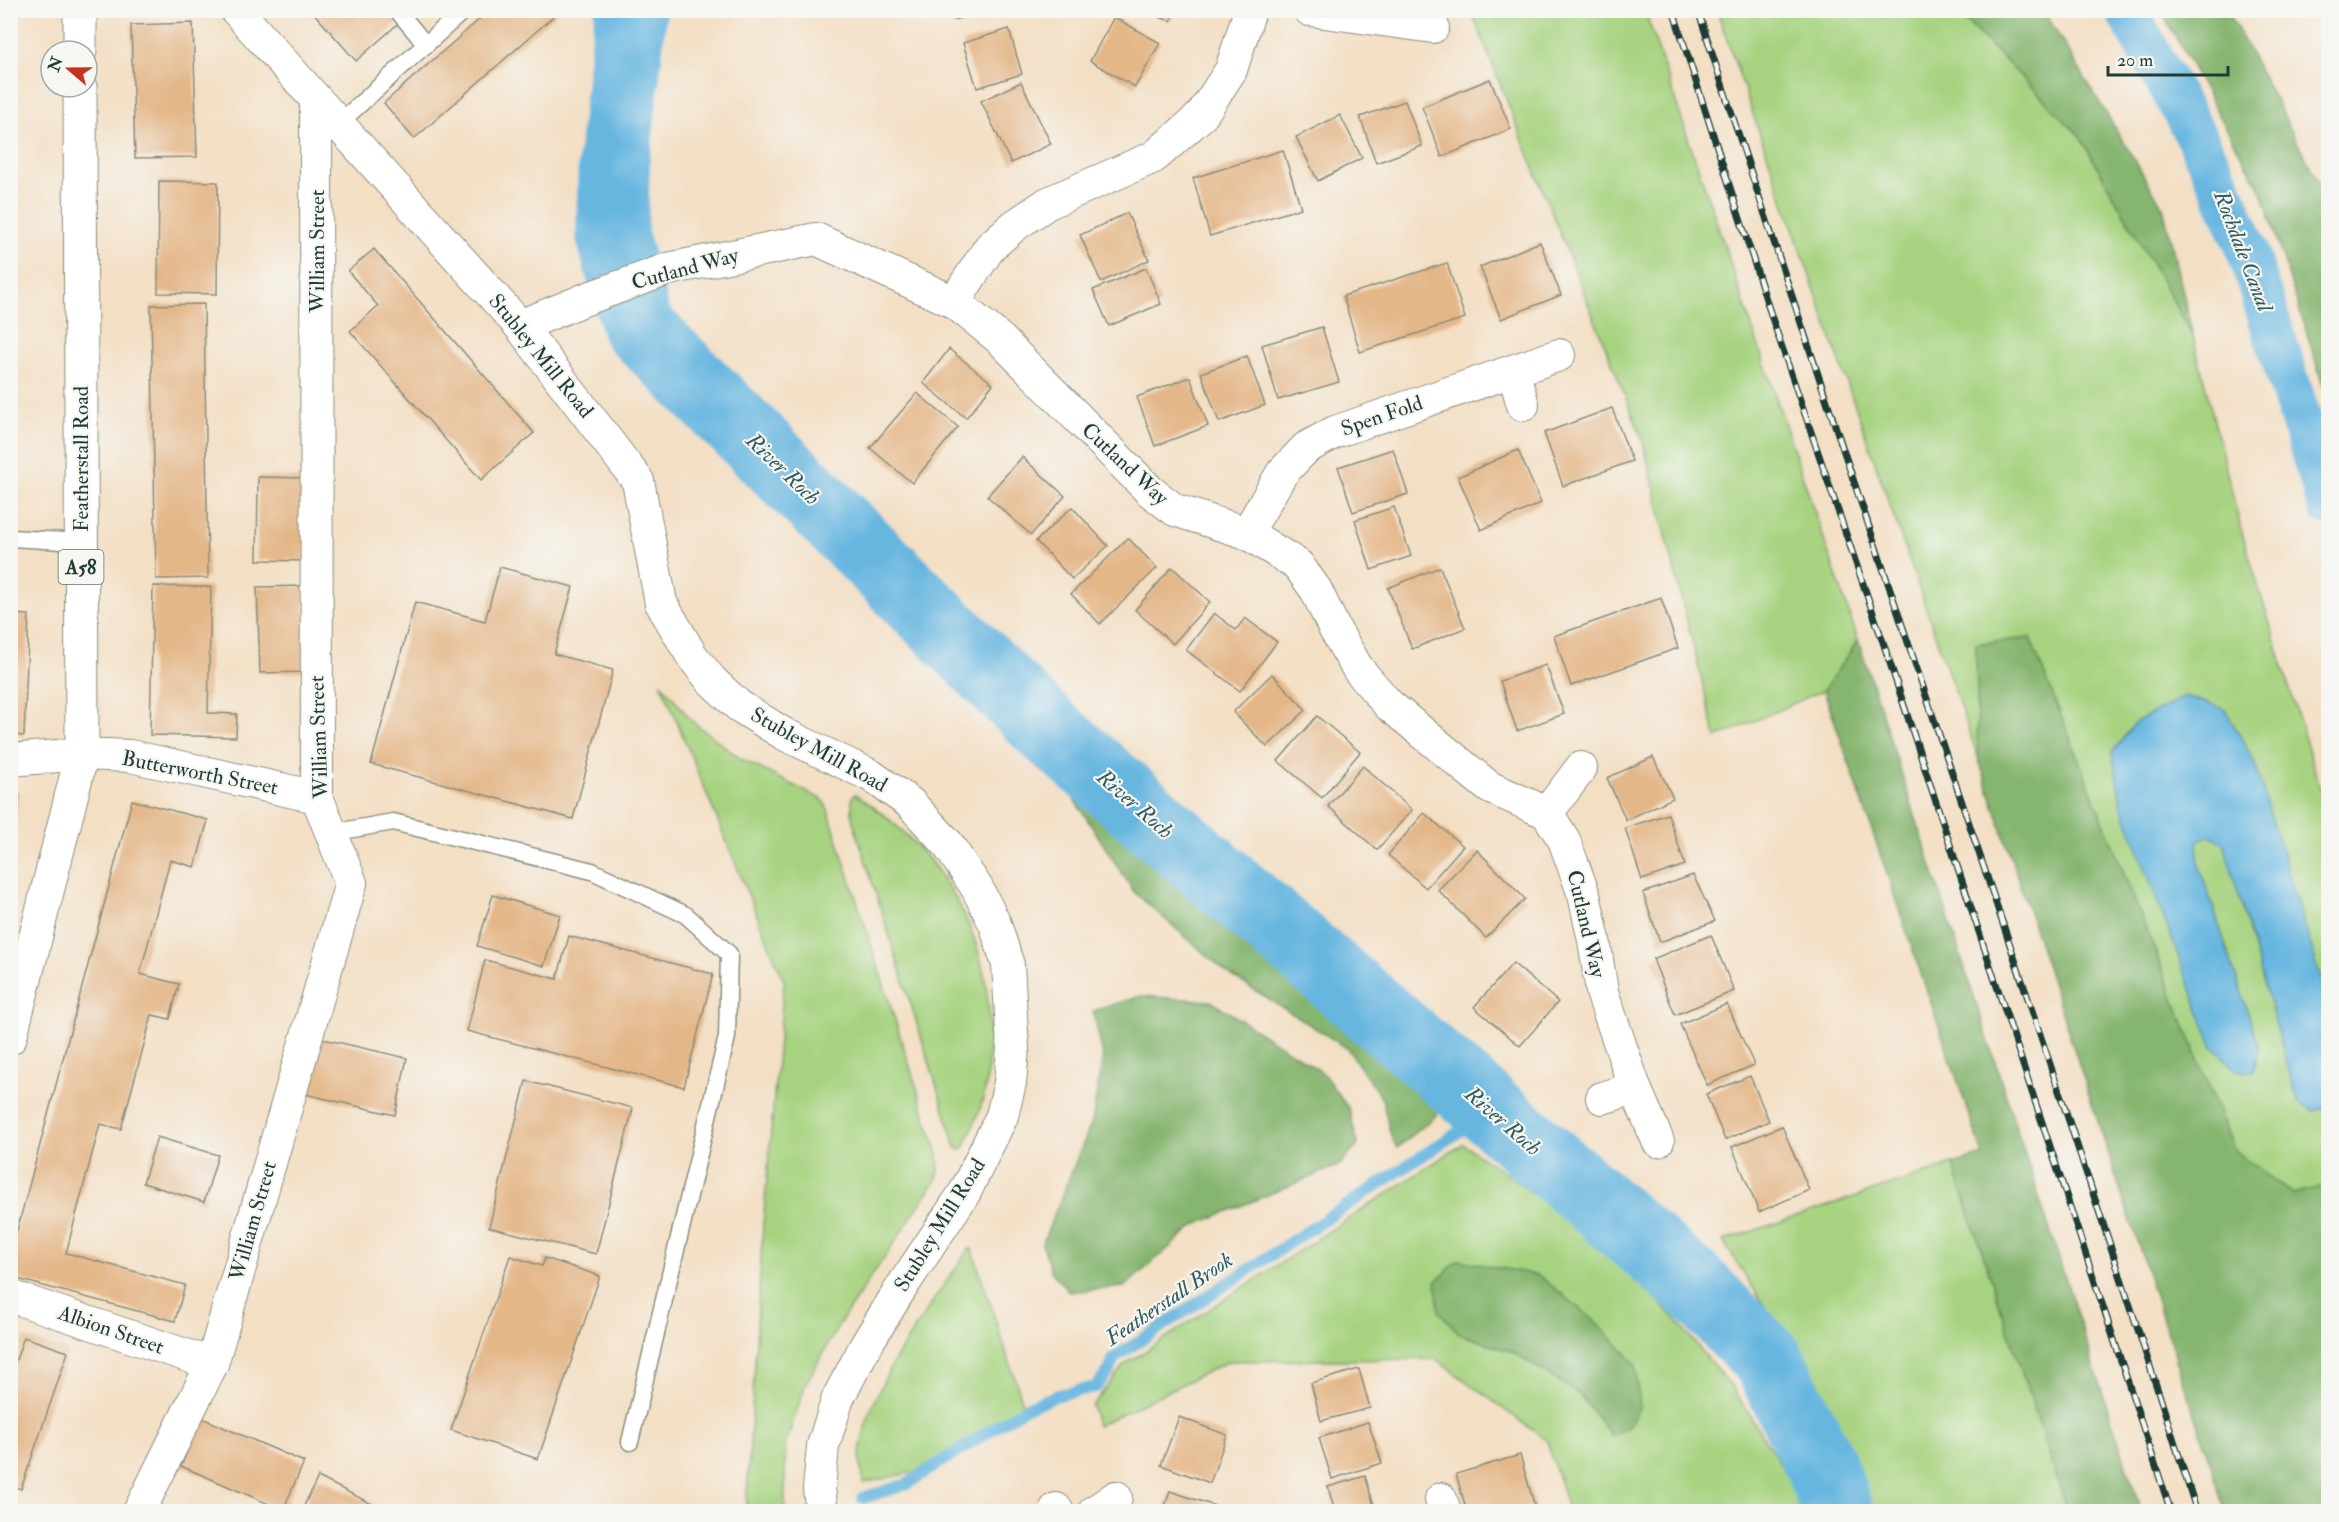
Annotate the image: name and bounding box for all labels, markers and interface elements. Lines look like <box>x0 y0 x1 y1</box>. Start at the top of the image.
north arrow <box>39 39 99 99</box>
scale bar <box>2108 39 2228 77</box>
text: 20 m <box>2117 49 2153 72</box>
text: N <box>44 53 68 75</box>
water label: Rochdale Canal <box>2207 186 2280 317</box>
street label: William Street <box>304 189 331 314</box>
street label: Cutland Way <box>629 242 742 296</box>
street label: Stubley Mill Road <box>483 288 600 424</box>
street label: Featherstall Road <box>68 385 95 532</box>
street label: Spen Fold <box>1338 389 1427 443</box>
street label: Cutland Way <box>1076 417 1175 512</box>
water label: River Roch <box>739 426 826 511</box>
road number: A58 <box>58 550 104 584</box>
street label: William Street <box>303 675 335 800</box>
street label: Stubley Mill Road <box>746 701 893 799</box>
street label: Butterworth Street <box>120 745 280 801</box>
water label: River Roch <box>1090 762 1179 845</box>
street label: Cutland Way <box>1561 868 1612 981</box>
water label: River Roch <box>1458 1079 1547 1162</box>
street label: Stubley Mill Road <box>888 1153 992 1297</box>
street label: William Street <box>223 1158 283 1285</box>
water label: Featherstall Brook <box>1099 1246 1238 1353</box>
street label: Albion Street <box>54 1299 168 1361</box>

